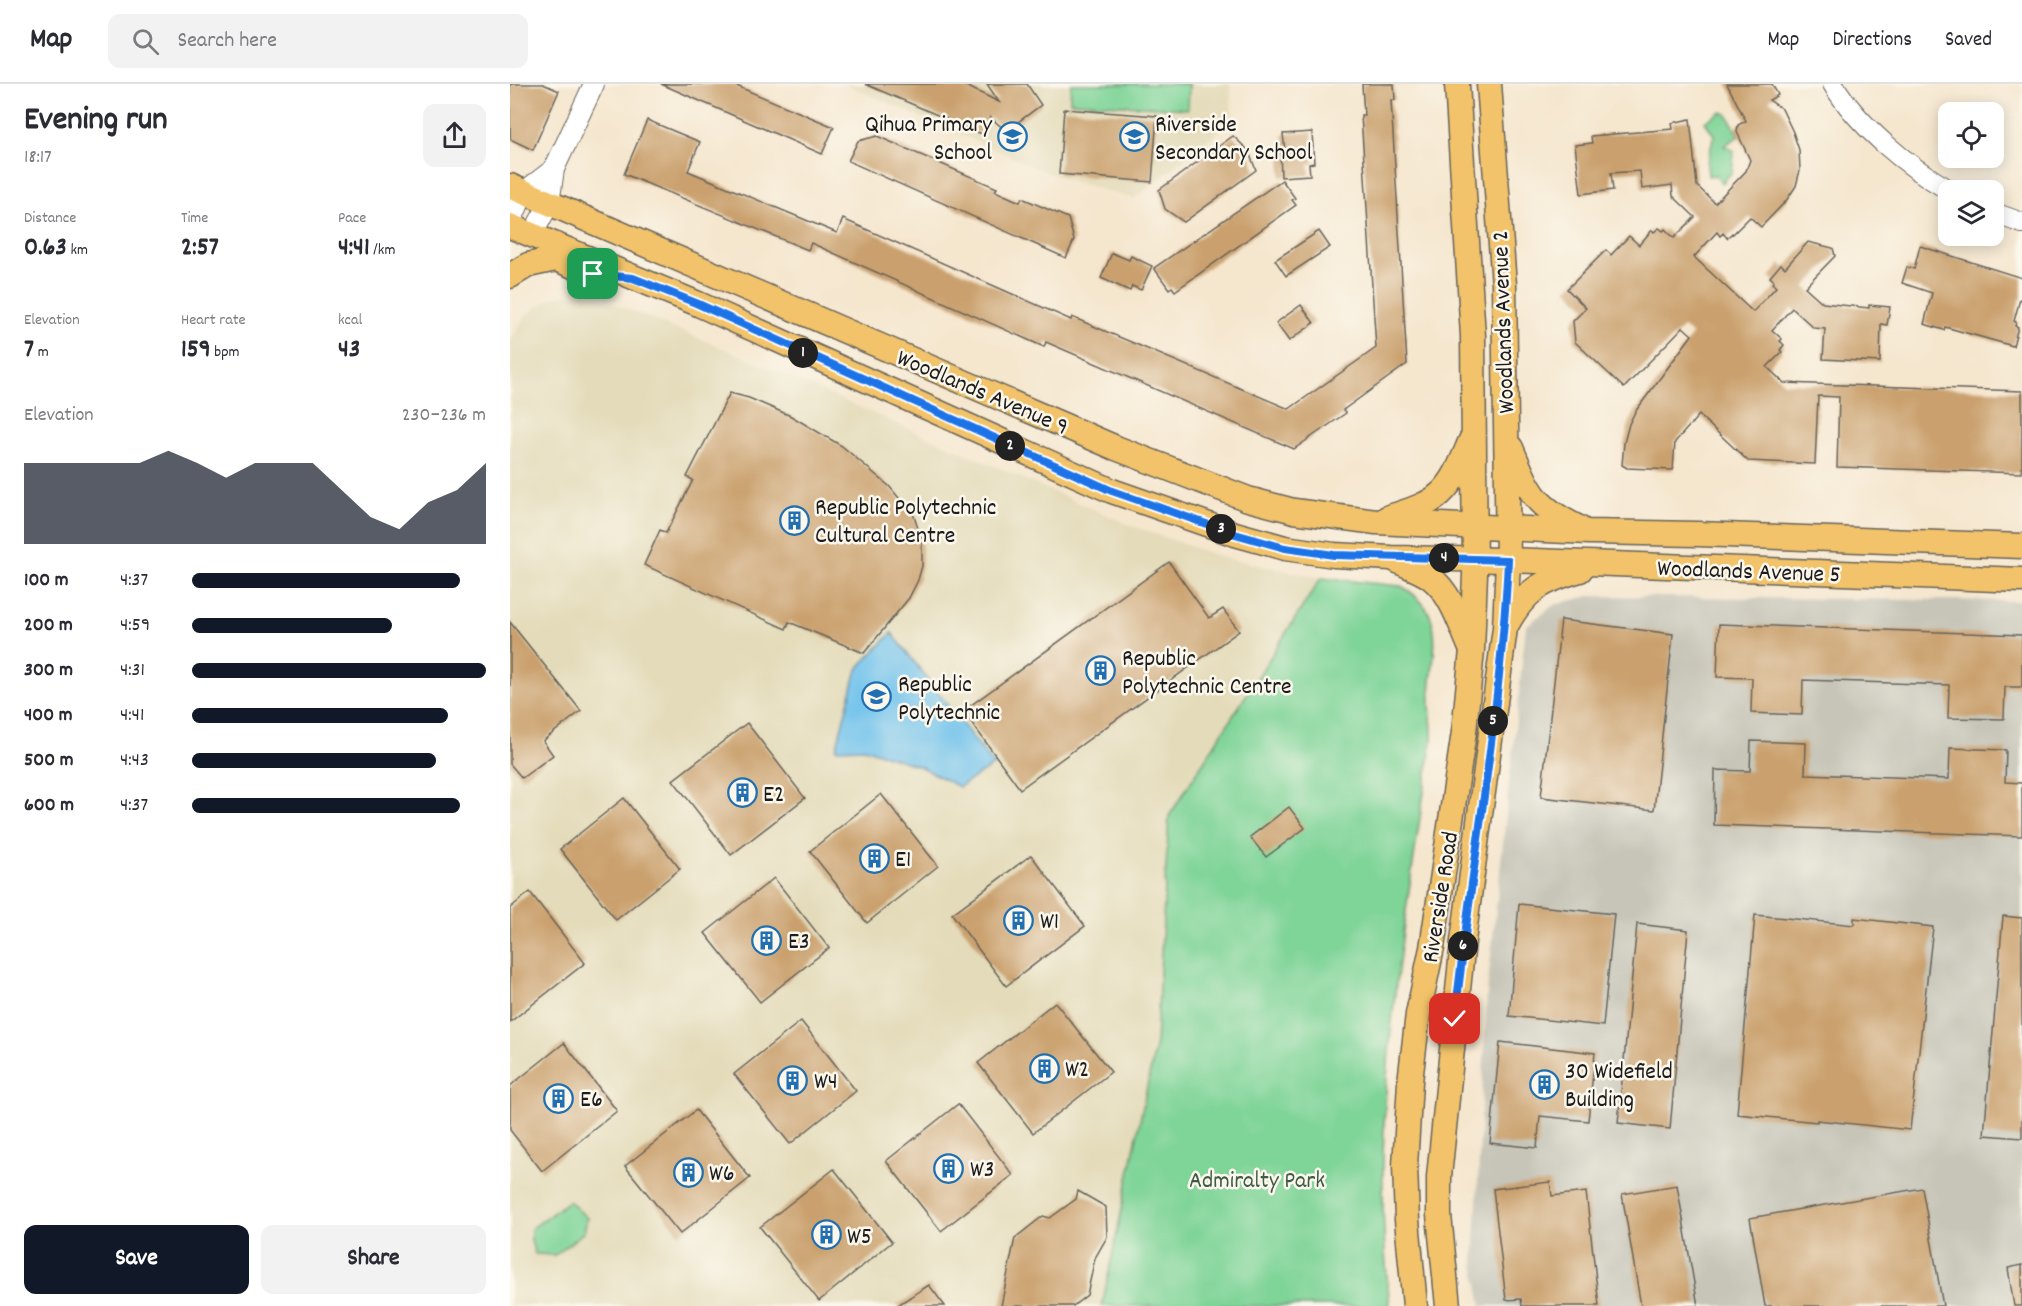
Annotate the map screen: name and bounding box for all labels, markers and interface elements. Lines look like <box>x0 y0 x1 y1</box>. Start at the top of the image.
search box <box>108 14 528 68</box>
text: Map <box>30 21 72 61</box>
icon: search <box>129 25 162 58</box>
text: Search here <box>177 26 277 57</box>
text: Map <box>1768 26 1799 56</box>
text: Directions <box>1832 26 1912 56</box>
text: Saved <box>1945 26 1992 56</box>
text: Evening run <box>24 98 168 145</box>
map controls <box>1938 102 2004 246</box>
button: locate <box>1938 102 2004 168</box>
button: share <box>423 104 486 167</box>
place label: Qihua Primary School <box>865 109 993 171</box>
place label: Riverside Secondary School <box>1155 109 1313 171</box>
school or university icon: Qihua Primary School <box>997 121 1029 153</box>
school or university icon: Riverside Secondary School <box>1118 121 1150 153</box>
text: 18:17 <box>24 144 52 172</box>
button: layers <box>1938 180 2004 246</box>
text: Distance <box>24 207 76 230</box>
text: Time <box>181 207 208 230</box>
text: Pace <box>338 207 366 230</box>
text: 0.63 <box>24 230 67 267</box>
text: 2:57 <box>181 230 219 267</box>
text: 4:41 <box>338 230 370 267</box>
street label: Woodlands Avenue 2 <box>1485 230 1525 414</box>
text: km <box>67 239 88 262</box>
text: /km <box>370 239 395 262</box>
pin <box>567 248 618 299</box>
icon: arrive <box>576 257 609 290</box>
text: Elevation <box>24 309 80 332</box>
text: Heart rate <box>181 309 246 332</box>
text: kcal <box>338 309 362 332</box>
text: 7 <box>24 332 34 369</box>
text: 159 <box>181 332 211 369</box>
text: 43 <box>338 332 360 369</box>
pin: 1 <box>788 338 818 368</box>
text: m <box>34 341 49 364</box>
text: bpm <box>211 341 240 364</box>
text: 1 <box>801 341 805 364</box>
street label: Woodlands Avenue 9 <box>891 342 1073 445</box>
text: Elevation <box>24 402 94 430</box>
text: 230–236 m <box>402 402 486 430</box>
pin: 2 <box>995 431 1025 461</box>
text: 2 <box>1007 434 1014 457</box>
place label: Republic Polytechnic Cultural Centre <box>815 492 997 554</box>
building icon: Republic Polytechnic Cultural Centre <box>778 504 810 536</box>
pin: 3 <box>1206 514 1236 544</box>
text: 3 <box>1217 517 1225 540</box>
pin: 4 <box>1429 543 1459 573</box>
text: 4 <box>1441 546 1447 569</box>
street label: Woodlands Avenue 5 <box>1657 553 1841 593</box>
text: 100 m <box>24 567 69 595</box>
text: 4:37 <box>120 567 148 595</box>
text: 200 m <box>24 612 73 640</box>
text: 4:59 <box>120 612 150 640</box>
place label: Republic Polytechnic Centre <box>1122 643 1292 705</box>
building icon: Republic Polytechnic Centre <box>1085 655 1117 687</box>
text: 300 m <box>24 657 73 685</box>
text: 4:31 <box>120 657 145 685</box>
place label: Republic Polytechnic <box>898 669 1000 731</box>
school or university icon: Republic Polytechnic <box>861 681 893 713</box>
text: 400 m <box>24 702 72 730</box>
text: 4:41 <box>120 702 144 730</box>
pin: 5 <box>1478 706 1508 736</box>
text: 5 <box>1489 709 1497 732</box>
text: 500 m <box>24 747 73 775</box>
text: 4:43 <box>120 747 149 775</box>
building icon: E2 <box>726 777 758 809</box>
place label: E2 <box>763 779 784 813</box>
text: 600 m <box>24 792 74 820</box>
text: 4:37 <box>120 792 148 820</box>
street label: Riverside Road <box>1415 829 1469 965</box>
building icon: E1 <box>858 842 890 874</box>
place label: E1 <box>895 844 911 878</box>
building icon: W1 <box>1003 904 1035 936</box>
place label: W1 <box>1040 906 1059 940</box>
building icon: E3 <box>751 924 783 956</box>
place label: E3 <box>788 926 810 960</box>
pin: 6 <box>1448 931 1478 961</box>
text: 6 <box>1459 934 1467 957</box>
pin <box>1429 993 1480 1044</box>
icon: check <box>1438 1002 1471 1035</box>
building icon: W2 <box>1028 1052 1060 1084</box>
place label: W2 <box>1065 1054 1089 1088</box>
place label: 30 Widefield Building <box>1565 1056 1673 1118</box>
building icon: W4 <box>777 1064 809 1096</box>
place label: W4 <box>814 1066 838 1100</box>
building icon: 30 Widefield Building <box>1528 1068 1560 1100</box>
building icon: E6 <box>543 1082 575 1114</box>
place label: E6 <box>580 1084 603 1118</box>
building icon: W3 <box>933 1152 965 1184</box>
place label: W3 <box>970 1154 994 1188</box>
building icon: W6 <box>672 1156 704 1188</box>
place label: W6 <box>709 1158 735 1192</box>
park label: Admiralty Park <box>1189 1165 1325 1199</box>
building icon: W5 <box>810 1219 842 1251</box>
place label: W5 <box>847 1221 872 1255</box>
button: Save <box>24 1225 249 1294</box>
button: Share <box>261 1225 486 1294</box>

